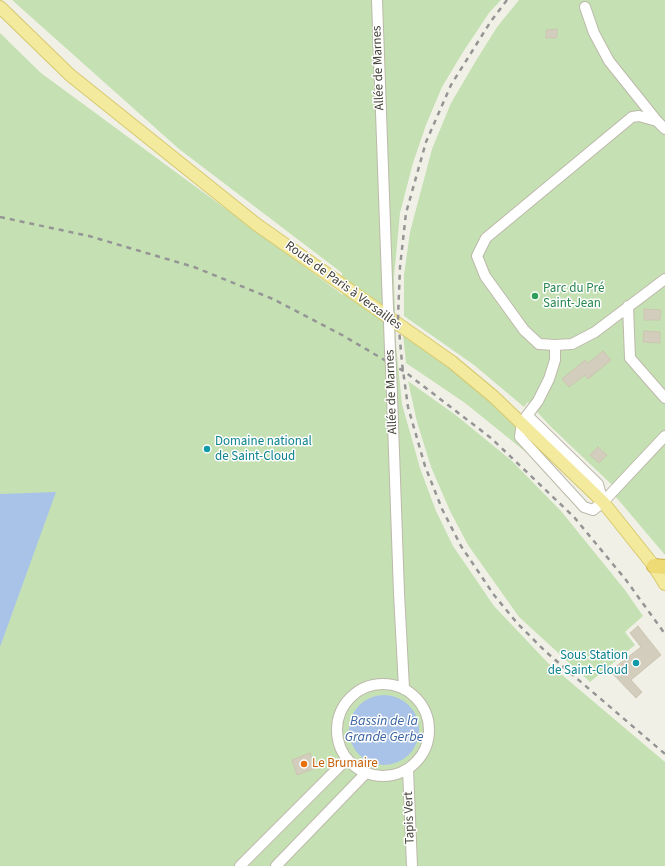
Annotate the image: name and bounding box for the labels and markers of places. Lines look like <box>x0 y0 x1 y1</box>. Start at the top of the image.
place label: Parc du Pré Saint-Jean <box>543 281 604 312</box>
marker: Parc du Pré Saint-Jean <box>530 291 540 301</box>
place label: Domaine national de Saint-Cloud <box>215 434 312 465</box>
marker: Domaine national de Saint-Cloud <box>202 444 212 454</box>
place label: Sous Station de Saint-Cloud <box>548 648 628 679</box>
marker: Sous Station de Saint-Cloud <box>631 658 641 668</box>
place label: Le Brumaire <box>312 756 378 772</box>
marker: Le Brumaire <box>299 759 309 769</box>

